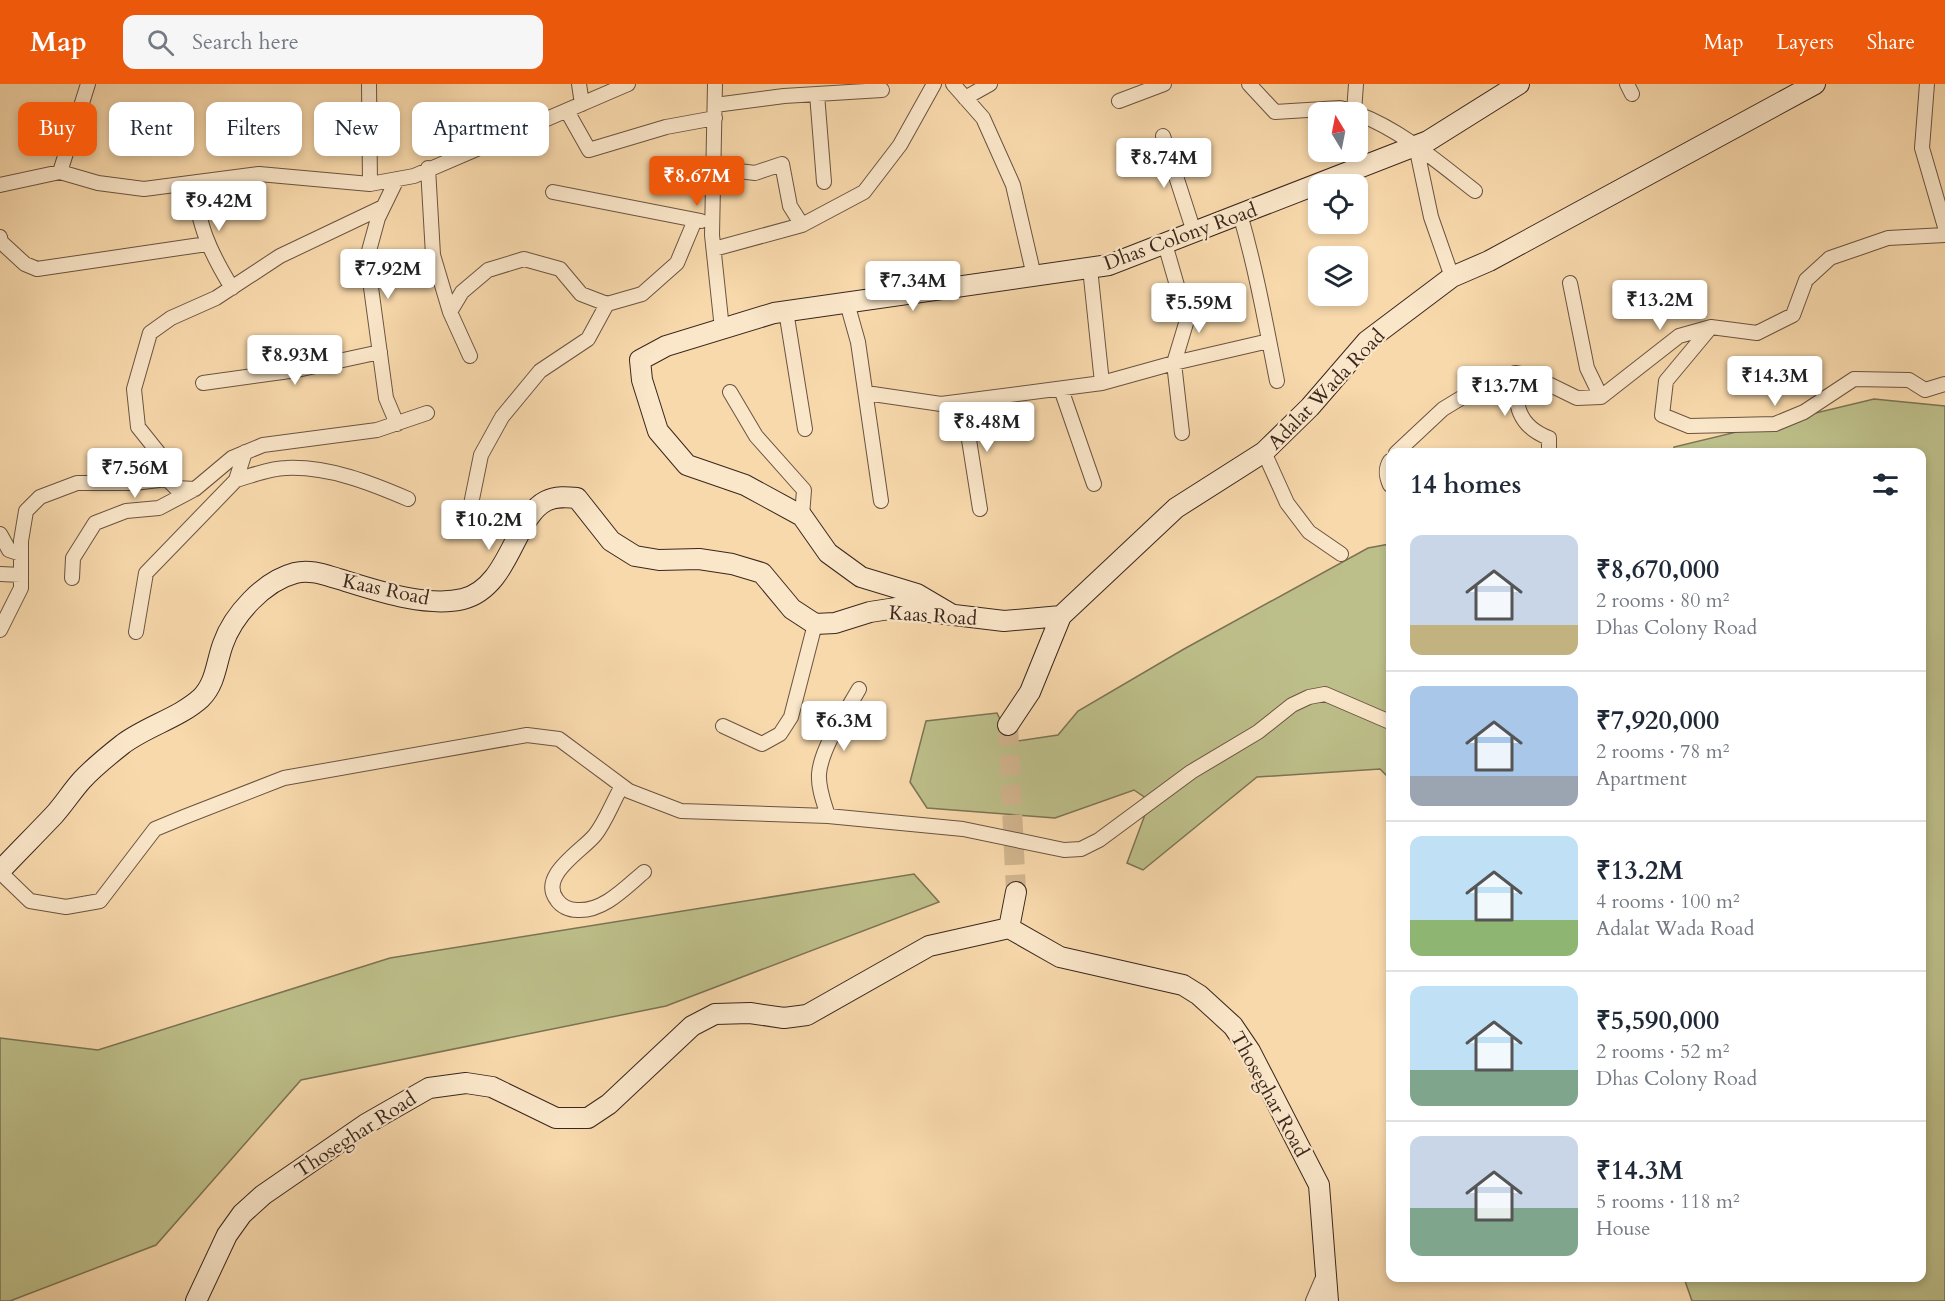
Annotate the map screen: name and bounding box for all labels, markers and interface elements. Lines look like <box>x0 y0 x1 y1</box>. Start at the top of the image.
search box <box>123 15 543 69</box>
text: Map <box>30 23 87 61</box>
icon: search <box>144 26 177 59</box>
text: Search here <box>192 27 299 57</box>
text: Map <box>1704 28 1744 57</box>
text: Layers <box>1777 28 1834 57</box>
text: Share <box>1867 28 1915 57</box>
chip: Buy <box>18 102 97 156</box>
chip: Rent <box>109 102 194 156</box>
chip: Filters <box>206 102 302 156</box>
chip: New <box>314 102 400 156</box>
chip: Apartment <box>412 102 549 156</box>
north arrow <box>1308 102 1368 162</box>
map controls <box>1308 102 1368 306</box>
pin: ₹8.74M <box>1115 138 1213 189</box>
text: ₹8.74M <box>1130 144 1198 171</box>
pin: ₹8.67M <box>648 156 746 207</box>
text: ₹8.67M <box>663 162 731 189</box>
button: locate <box>1308 174 1368 234</box>
pin: ₹9.42M <box>170 181 268 232</box>
text: ₹9.42M <box>185 187 253 214</box>
street label: Dhas Colony Road <box>1100 196 1261 277</box>
button: layers <box>1308 246 1368 306</box>
pin: ₹7.92M <box>339 249 437 300</box>
text: ₹7.92M <box>354 255 422 282</box>
pin: ₹7.34M <box>864 261 962 312</box>
text: ₹7.34M <box>879 267 947 294</box>
pin: ₹13.2M <box>1611 280 1709 331</box>
pin: ₹5.59M <box>1150 283 1248 334</box>
text: ₹13.2M <box>1626 286 1694 313</box>
text: ₹5.59M <box>1165 289 1233 316</box>
street label: Adalat Wada Road <box>1262 323 1391 456</box>
pin: ₹8.93M <box>246 335 344 386</box>
text: ₹8.93M <box>261 341 329 368</box>
pin: ₹14.3M <box>1726 356 1824 407</box>
text: ₹14.3M <box>1741 362 1809 389</box>
pin: ₹13.7M <box>1456 366 1554 417</box>
text: ₹13.7M <box>1471 372 1539 399</box>
pin: ₹8.48M <box>938 402 1036 453</box>
text: ₹8.48M <box>953 408 1021 435</box>
pin: ₹7.56M <box>86 448 184 499</box>
text: ₹7.56M <box>101 454 169 481</box>
text: 14 homes <box>1410 467 1521 502</box>
icon: filters <box>1869 468 1902 501</box>
pin: ₹10.2M <box>440 500 538 551</box>
text: ₹10.2M <box>455 506 523 533</box>
text: ₹8,670,000 <box>1596 552 1719 587</box>
icon: home <box>1458 559 1530 631</box>
street label: Kaas Road <box>340 567 432 612</box>
text: 2 rooms · 80 m² <box>1596 587 1729 614</box>
street label: Kaas Road <box>888 599 978 632</box>
text: Dhas Colony Road <box>1596 614 1757 641</box>
pin: ₹6.3M <box>802 701 886 752</box>
text: ₹7,920,000 <box>1596 703 1719 738</box>
text: ₹6.3M <box>815 707 873 734</box>
icon: home <box>1458 710 1530 782</box>
text: 2 rooms · 78 m² <box>1596 738 1729 765</box>
text: Apartment <box>1596 765 1687 792</box>
text: ₹13.2M <box>1596 853 1684 888</box>
icon: home <box>1458 860 1530 932</box>
text: 4 rooms · 100 m² <box>1596 888 1740 915</box>
text: Adalat Wada Road <box>1596 915 1754 942</box>
text: ₹5,590,000 <box>1596 1003 1719 1038</box>
icon: home <box>1458 1010 1530 1082</box>
street label: Thoseghar Road <box>1224 1027 1315 1162</box>
text: 2 rooms · 52 m² <box>1596 1038 1729 1065</box>
text: Dhas Colony Road <box>1596 1065 1757 1092</box>
street label: Thoseghar Road <box>289 1085 421 1184</box>
text: ₹14.3M <box>1596 1153 1684 1188</box>
icon: home <box>1458 1160 1530 1232</box>
text: 5 rooms · 118 m² <box>1596 1188 1740 1215</box>
text: House <box>1596 1215 1650 1242</box>

